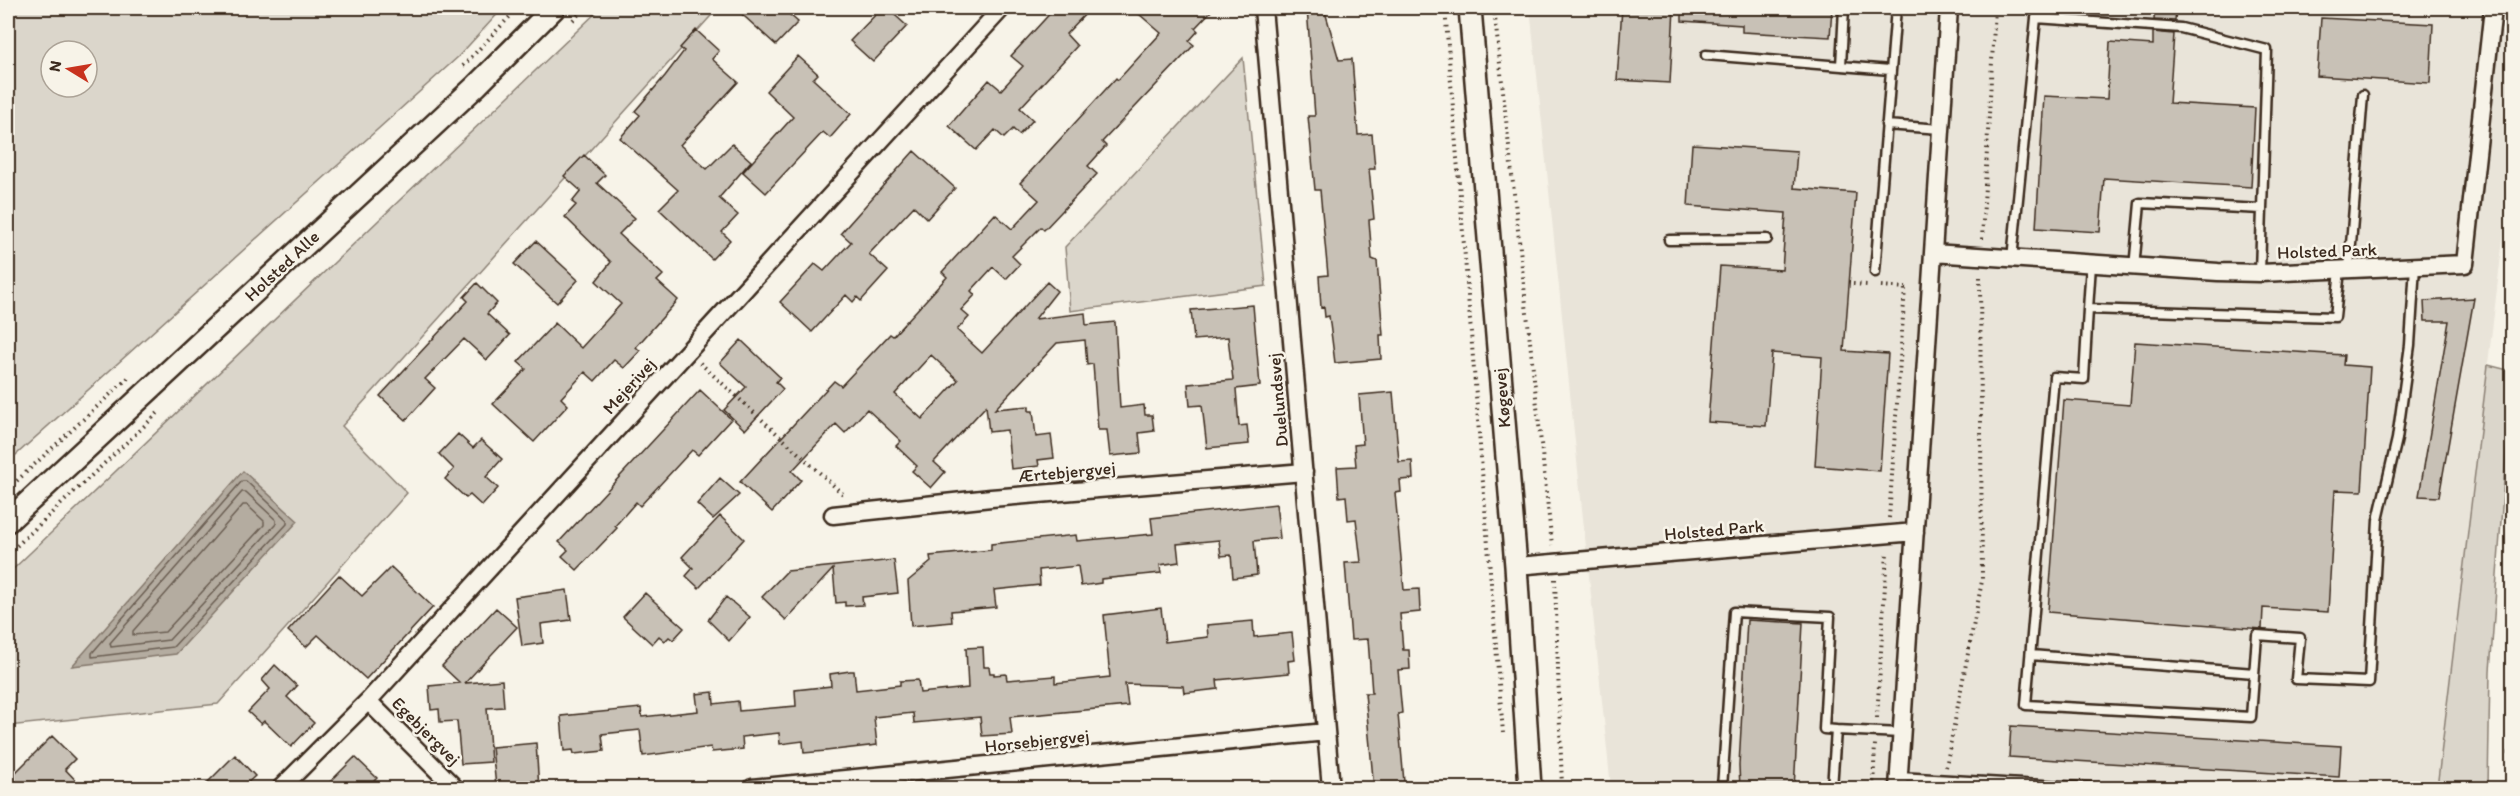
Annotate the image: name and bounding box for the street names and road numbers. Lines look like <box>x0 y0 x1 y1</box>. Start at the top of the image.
street label: Holsted Alle <box>240 226 324 306</box>
street label: Holsted Park <box>2277 238 2378 264</box>
street label: Duelundsvej <box>1263 352 1293 448</box>
street label: Mejerivej <box>598 353 660 419</box>
street label: Køgevej <box>1488 367 1516 429</box>
street label: Ærtebjergvej <box>1017 457 1117 487</box>
street label: Holsted Park <box>1663 515 1765 545</box>
street label: Egebjergvej <box>387 692 465 770</box>
street label: Horsebjergvej <box>983 725 1091 757</box>

